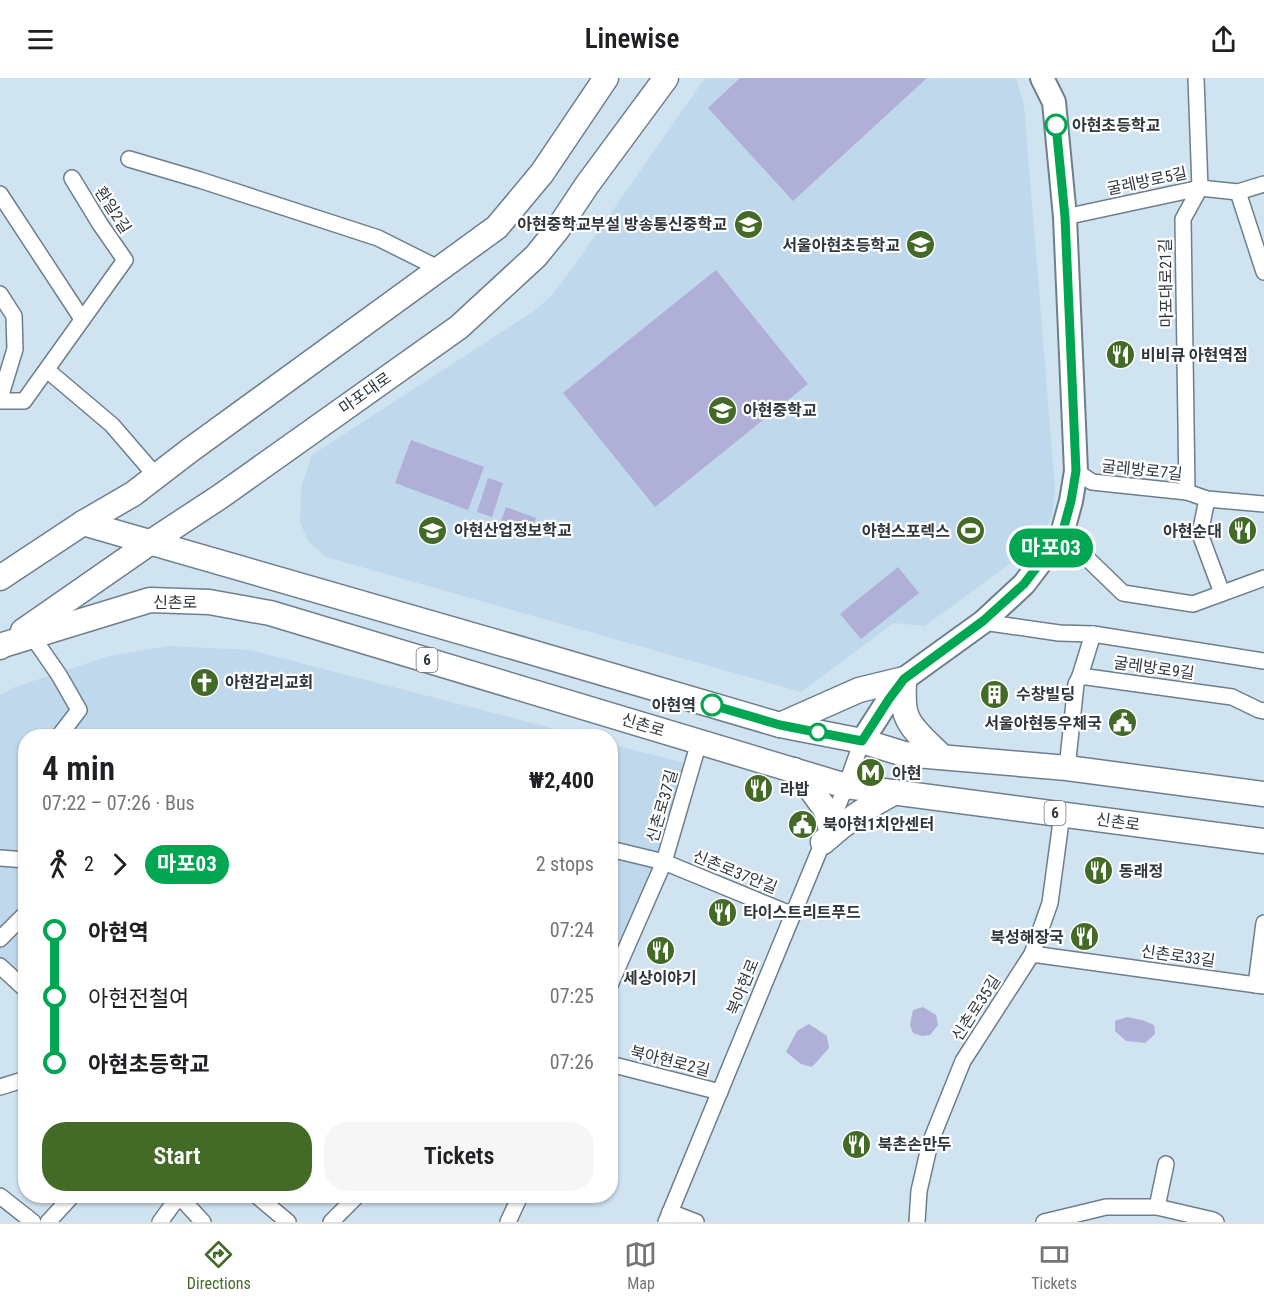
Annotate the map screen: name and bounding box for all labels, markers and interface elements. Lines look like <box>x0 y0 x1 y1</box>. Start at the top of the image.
icon: menu <box>24 23 57 56</box>
text: Linewise <box>585 23 679 55</box>
icon: share <box>1207 23 1240 56</box>
marker: 아현초등학교 <box>1045 114 1067 136</box>
place label: 아현초등학교 <box>1072 116 1161 135</box>
street label: 굴레방로5길 <box>1105 163 1189 199</box>
street label: 환일2길 <box>91 183 135 237</box>
school or university icon: 아현중학교부설 방송통신중학교 <box>732 208 764 240</box>
place label: 아현중학교부설 방송통신중학교 <box>517 215 727 234</box>
school or university icon: 서울아현초등학교 <box>905 229 937 261</box>
place label: 서울아현초등학교 <box>782 236 900 255</box>
street label: 마포대로21길 <box>1156 238 1176 328</box>
restaurant icon: 비비큐 아현역점 <box>1104 339 1136 371</box>
place label: 비비큐 아현역점 <box>1141 346 1248 365</box>
street label: 마포대로 <box>335 368 395 418</box>
school or university icon: 아현중학교 <box>706 394 738 426</box>
place label: 아현중학교 <box>743 401 817 420</box>
street label: 굴레방로7길 <box>1100 456 1184 484</box>
school or university icon: 아현산업정보학교 <box>417 514 449 546</box>
sports icon: 아현스포렉스 <box>955 515 987 547</box>
restaurant icon: 아현순대 <box>1227 515 1259 547</box>
place label: 아현산업정보학교 <box>454 521 572 540</box>
place label: 아현스포렉스 <box>862 522 950 541</box>
place label: 아현순대 <box>1163 522 1222 541</box>
line badge: 마포03 <box>1009 528 1093 568</box>
text: 마포03 <box>1021 536 1081 560</box>
street label: 신촌로 <box>153 593 197 612</box>
road number: 6 <box>416 648 438 672</box>
street label: 굴레방로9길 <box>1112 653 1196 683</box>
church icon: 아현감리교회 <box>188 666 220 698</box>
place label: 아현감리교회 <box>225 673 313 692</box>
building icon: 수창빌딩 <box>979 678 1011 710</box>
place label: 수창빌딩 <box>1016 685 1075 704</box>
marker: 아현역 <box>701 694 723 716</box>
place label: 아현역 <box>652 696 696 715</box>
public building icon: 서울아현동우체국 <box>1107 707 1139 739</box>
street label: 신촌로 <box>619 709 667 741</box>
place label: 서울아현동우체국 <box>984 714 1102 733</box>
unlabelled marker <box>809 723 827 741</box>
text: 4 min <box>42 749 115 788</box>
metro station icon: 아현 <box>855 757 887 789</box>
place label: 아현 <box>892 764 921 783</box>
street label: 신촌로37길 <box>643 767 681 845</box>
text: ₩2,400 <box>529 768 594 793</box>
restaurant icon: 라밥 <box>743 773 775 805</box>
place label: 라밥 <box>780 780 810 799</box>
text: 07:22 – 07:26 · Bus <box>42 791 195 815</box>
road number: 6 <box>1044 801 1066 825</box>
public building icon: 북아현1치안센터 <box>786 808 818 840</box>
street label: 신촌로 <box>1095 810 1141 835</box>
place label: 북아현1치안센터 <box>823 815 934 834</box>
street label: 신촌로37안길 <box>690 846 780 898</box>
icon: walk <box>42 848 75 881</box>
icon: forward <box>103 848 136 881</box>
text: 2 <box>84 852 94 876</box>
text: 마포03 <box>157 852 217 876</box>
text: 2 stops <box>536 852 594 876</box>
restaurant icon: 동래정 <box>1082 855 1114 887</box>
place label: 동래정 <box>1119 862 1163 881</box>
restaurant icon: 타이스트리트푸드 <box>706 896 738 928</box>
place label: 타이스트리트푸드 <box>743 903 861 922</box>
text: 07:24 <box>550 918 594 942</box>
text: 아현역 <box>88 920 149 945</box>
restaurant icon: 북성해장국 <box>1069 921 1101 953</box>
place label: 북성해장국 <box>990 928 1064 947</box>
restaurant icon: 세상이야기 <box>644 934 676 966</box>
street label: 신촌로33길 <box>1140 941 1216 971</box>
street label: 북아현로 <box>723 956 763 1018</box>
place label: 세상이야기 <box>623 969 697 988</box>
street label: 신촌로35길 <box>948 972 1004 1044</box>
text: 07:25 <box>550 984 594 1008</box>
text: 아현전철여 <box>88 986 189 1011</box>
street label: 북아현로2길 <box>628 1042 712 1080</box>
text: 07:26 <box>550 1050 594 1074</box>
text: 아현초등학교 <box>88 1052 209 1077</box>
button: Start <box>42 1122 312 1191</box>
button: Tickets <box>324 1122 594 1191</box>
restaurant icon: 북촌손만두 <box>841 1128 873 1160</box>
place label: 북촌손만두 <box>878 1135 952 1154</box>
tab: Directions <box>187 1238 251 1293</box>
tab: Map <box>624 1238 657 1293</box>
tab: Tickets <box>1031 1238 1077 1293</box>

